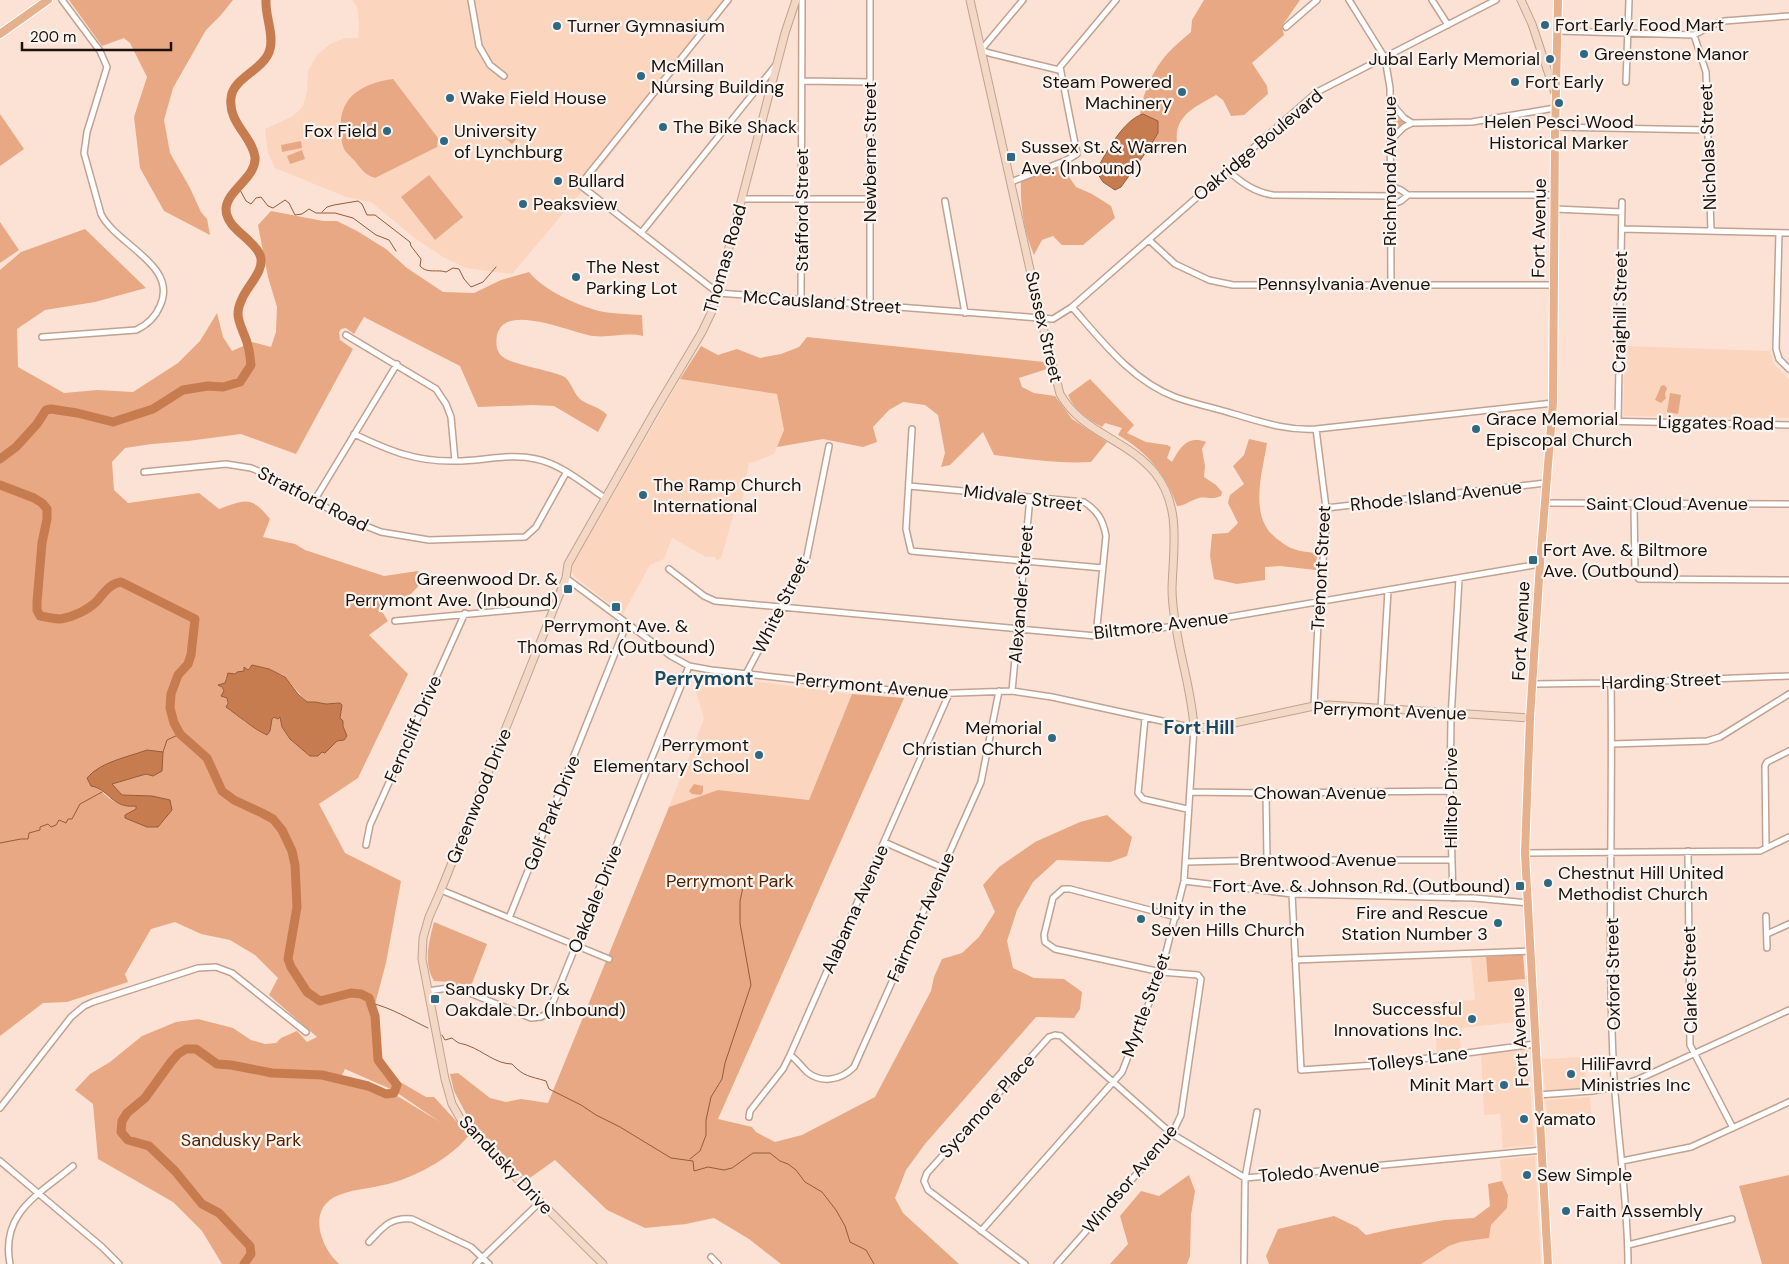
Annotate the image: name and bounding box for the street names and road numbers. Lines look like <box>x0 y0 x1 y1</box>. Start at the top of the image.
street label: Newberne Street <box>858 82 882 222</box>
street label: Nicholas Street <box>1694 83 1722 211</box>
street label: Oakridge Boulevard <box>1188 84 1328 206</box>
street label: Richmond Avenue <box>1378 96 1402 246</box>
street label: Stafford Street <box>790 148 814 272</box>
street label: Fort Avenue <box>1526 178 1552 278</box>
street label: Thomas Road <box>698 202 752 316</box>
street label: Craighill Street <box>1607 251 1633 373</box>
street label: Sussex Street <box>1020 269 1068 385</box>
street label: Pennsylvania Avenue <box>1258 272 1430 296</box>
street label: McCausland Street <box>742 284 902 320</box>
street label: Liggates Road <box>1658 410 1774 436</box>
street label: Stratford Road <box>253 461 373 537</box>
street label: Rhode Island Avenue <box>1349 475 1523 517</box>
street label: Midvale Street <box>962 479 1084 517</box>
street label: Saint Cloud Avenue <box>1586 492 1748 516</box>
street label: Tremont Street <box>1306 505 1336 631</box>
street label: Alexander Street <box>1003 524 1039 664</box>
street label: White Street <box>747 553 815 657</box>
street label: Fort Avenue <box>1506 581 1536 681</box>
street label: Biltmore Avenue <box>1092 605 1230 645</box>
street label: Perrymont Avenue <box>794 667 950 705</box>
street label: Harding Street <box>1601 667 1721 695</box>
street label: Ferncliff Drive <box>379 672 447 786</box>
street label: Perrymont Avenue <box>1313 696 1467 726</box>
street label: Greenwood Drive <box>441 725 517 867</box>
street label: Hilltop Drive <box>1439 748 1463 848</box>
street label: Golf Park Drive <box>518 752 586 874</box>
street label: Chowan Avenue <box>1253 781 1387 805</box>
street label: Oakdale Drive <box>562 841 628 957</box>
street label: Alabama Avenue <box>816 841 894 977</box>
street label: Fairmont Avenue <box>882 848 960 986</box>
street label: Brentwood Avenue <box>1240 848 1396 872</box>
street label: Oxford Street <box>1600 917 1626 1031</box>
street label: Clarke Street <box>1677 926 1703 1034</box>
street label: Myrtle Street <box>1116 950 1176 1060</box>
street label: Fort Avenue <box>1505 987 1535 1087</box>
street label: Tolleys Lane <box>1367 1041 1469 1077</box>
street label: Sycamore Place <box>934 1049 1040 1163</box>
street label: Sandusky Drive <box>454 1110 558 1220</box>
street label: Windsor Avenue <box>1077 1119 1183 1239</box>
street label: Toledo Avenue <box>1258 1154 1380 1188</box>

